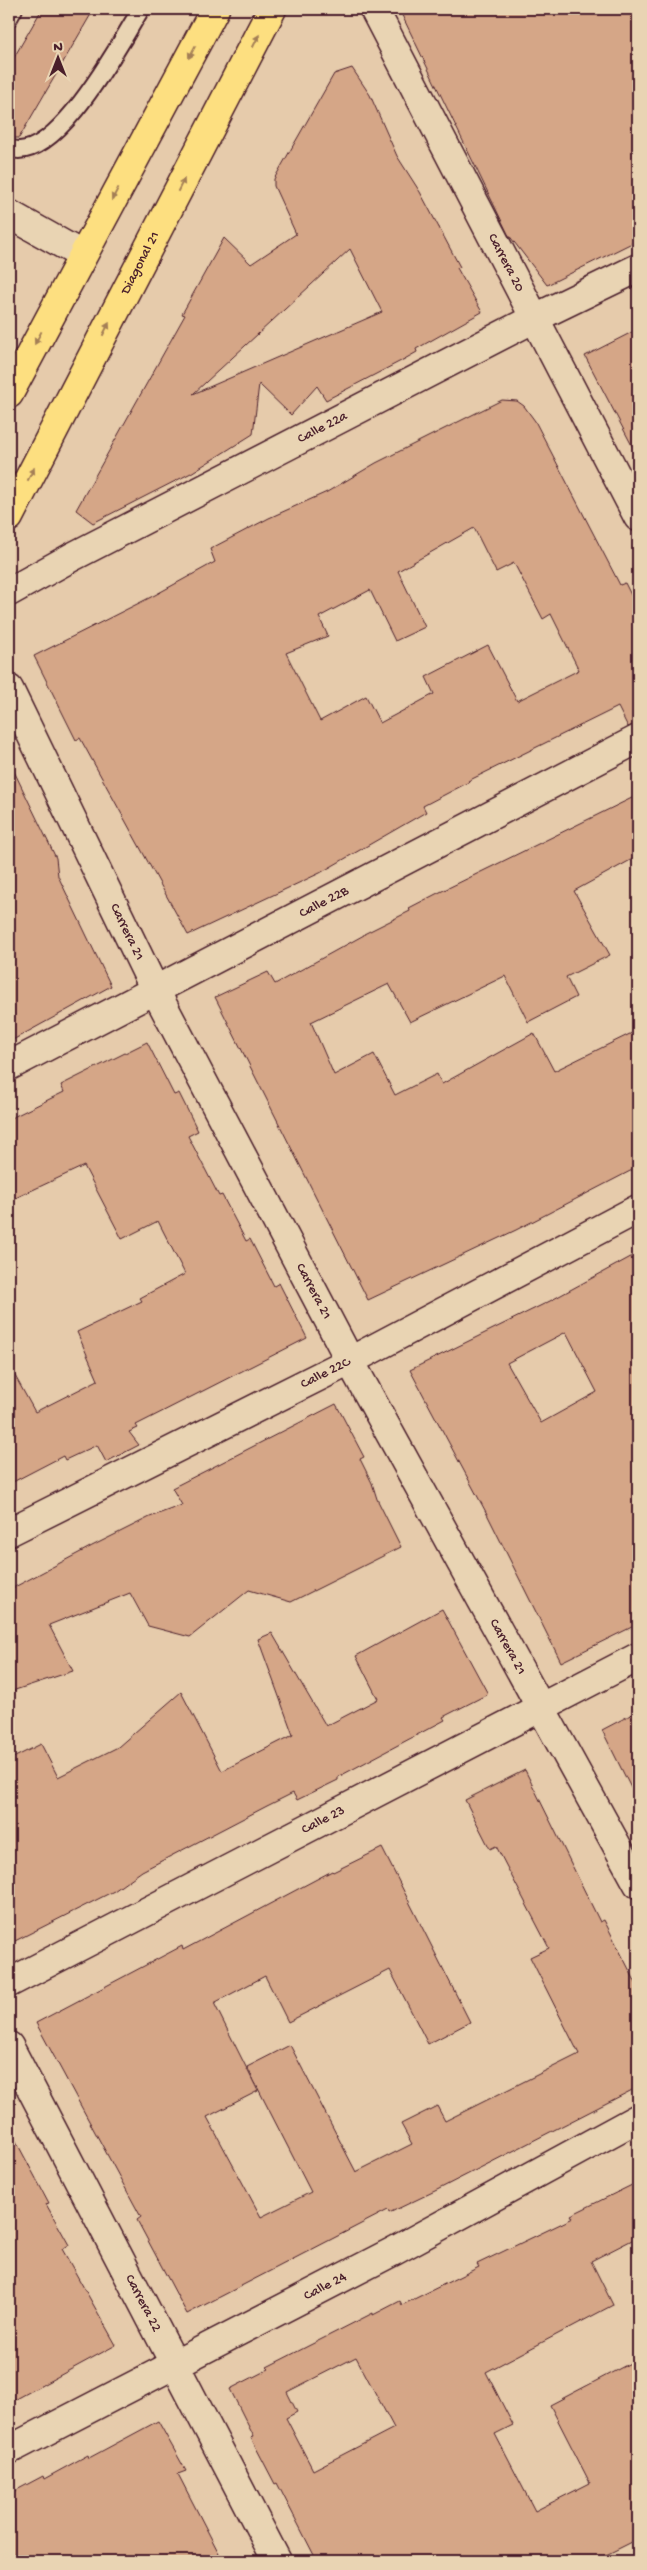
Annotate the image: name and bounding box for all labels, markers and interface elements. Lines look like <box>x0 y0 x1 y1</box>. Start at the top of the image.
north arrow <box>32 32 82 82</box>
one-way arrow <box>252 34 260 48</box>
text: N <box>53 39 63 56</box>
one-way arrow <box>188 44 196 59</box>
one-way arrow <box>177 178 185 192</box>
one-way arrow <box>111 187 119 202</box>
street label: Diagonal 21 <box>117 229 164 298</box>
street label: Carrera 20 <box>484 231 528 295</box>
one-way arrow <box>102 322 110 337</box>
one-way arrow <box>34 331 42 345</box>
street label: Calle 22a <box>295 407 351 448</box>
one-way arrow <box>27 466 35 481</box>
street label: Calle 22B <box>297 882 352 922</box>
street label: Carrera 21 <box>106 901 148 963</box>
street label: Carrera 21 <box>292 1260 335 1322</box>
street label: Calle 22C <box>298 1353 354 1393</box>
street label: Carrera 21 <box>485 1616 530 1678</box>
street label: Calle 23 <box>299 1802 348 1838</box>
street label: Calle 24 <box>301 2268 350 2305</box>
street label: Carrera 22 <box>121 2272 165 2335</box>

